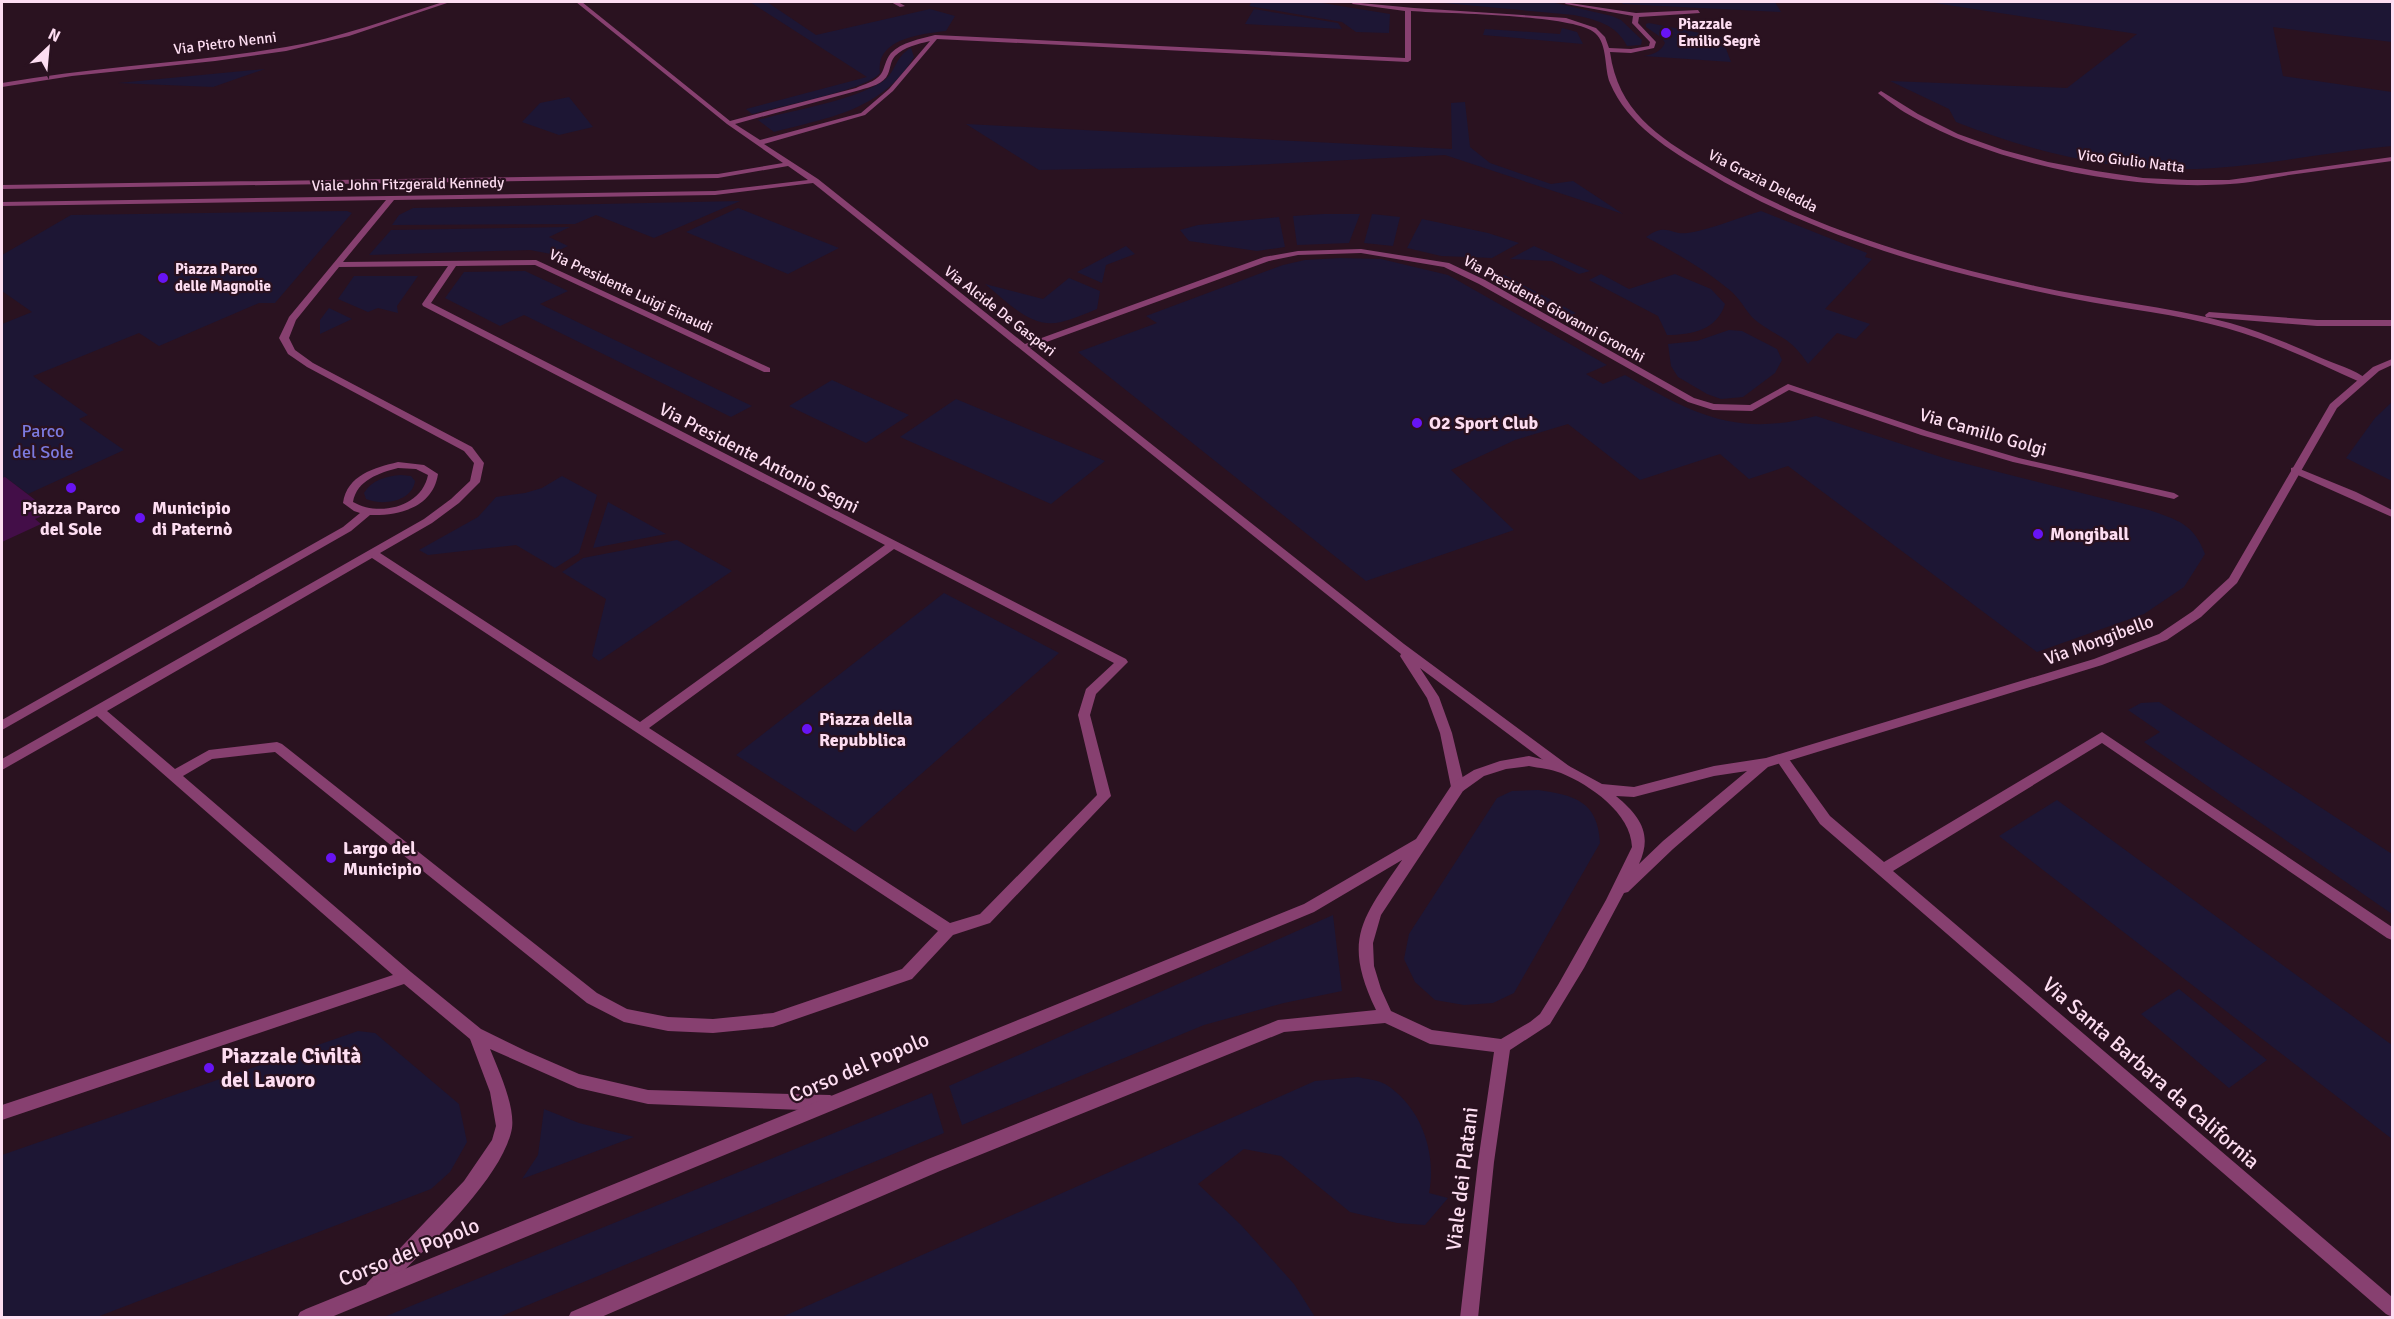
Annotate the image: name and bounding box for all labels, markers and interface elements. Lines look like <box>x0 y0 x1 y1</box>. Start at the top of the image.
place label: Piazzale Emilio Segrè <box>1678 15 1760 50</box>
north arrow <box>18 18 78 78</box>
text: N <box>45 24 64 47</box>
marker: Piazzale Emilio Segrè <box>1659 26 1673 40</box>
street label: Via Pietro Nenni <box>173 28 277 58</box>
street label: Vico Giulio Natta <box>2076 145 2186 177</box>
street label: Via Grazia Deledda <box>1705 146 1821 216</box>
street label: Viale John Fitzgerald Kennedy <box>312 173 504 195</box>
street label: Via Presidente Luigi Einaudi <box>546 245 716 337</box>
street label: Via Presidente Giovanni Gronchi <box>1460 252 1648 366</box>
place label: Piazza Parco delle Magnolie <box>175 260 271 295</box>
street label: Via Alcide De Gasperi <box>941 262 1059 360</box>
marker: Piazza Parco delle Magnolie <box>156 271 170 285</box>
street label: Via Presidente Antonio Segni <box>655 398 863 518</box>
street label: Via Camillo Golgi <box>1917 403 2049 461</box>
place label: O2 Sport Club <box>1429 412 1539 434</box>
marker: O2 Sport Club <box>1410 416 1424 430</box>
park label: Parco del Sole <box>12 420 74 463</box>
marker: Piazza Parco del Sole <box>64 481 78 495</box>
place label: Piazza Parco del Sole <box>22 497 120 540</box>
place label: Municipio di Paternò <box>152 497 232 540</box>
marker: Municipio di Paternò <box>133 511 147 525</box>
place label: Mongiball <box>2050 523 2130 545</box>
marker: Mongiball <box>2031 527 2045 541</box>
street label: Via Mongibello <box>2041 610 2157 670</box>
place label: Piazza della Repubblica <box>819 708 913 751</box>
marker: Piazza della Repubblica <box>800 722 814 736</box>
place label: Largo del Municipio <box>343 837 422 880</box>
marker: Largo del Municipio <box>324 851 338 865</box>
street label: Via Santa Barbara da California <box>2037 971 2265 1175</box>
street label: Corso del Popolo <box>785 1026 933 1108</box>
place label: Piazzale Civiltà del Lavoro <box>221 1043 361 1093</box>
marker: Piazzale Civiltà del Lavoro <box>202 1061 216 1075</box>
street label: Viale dei Platani <box>1440 1105 1484 1253</box>
street label: Corso del Popolo <box>335 1212 483 1292</box>

